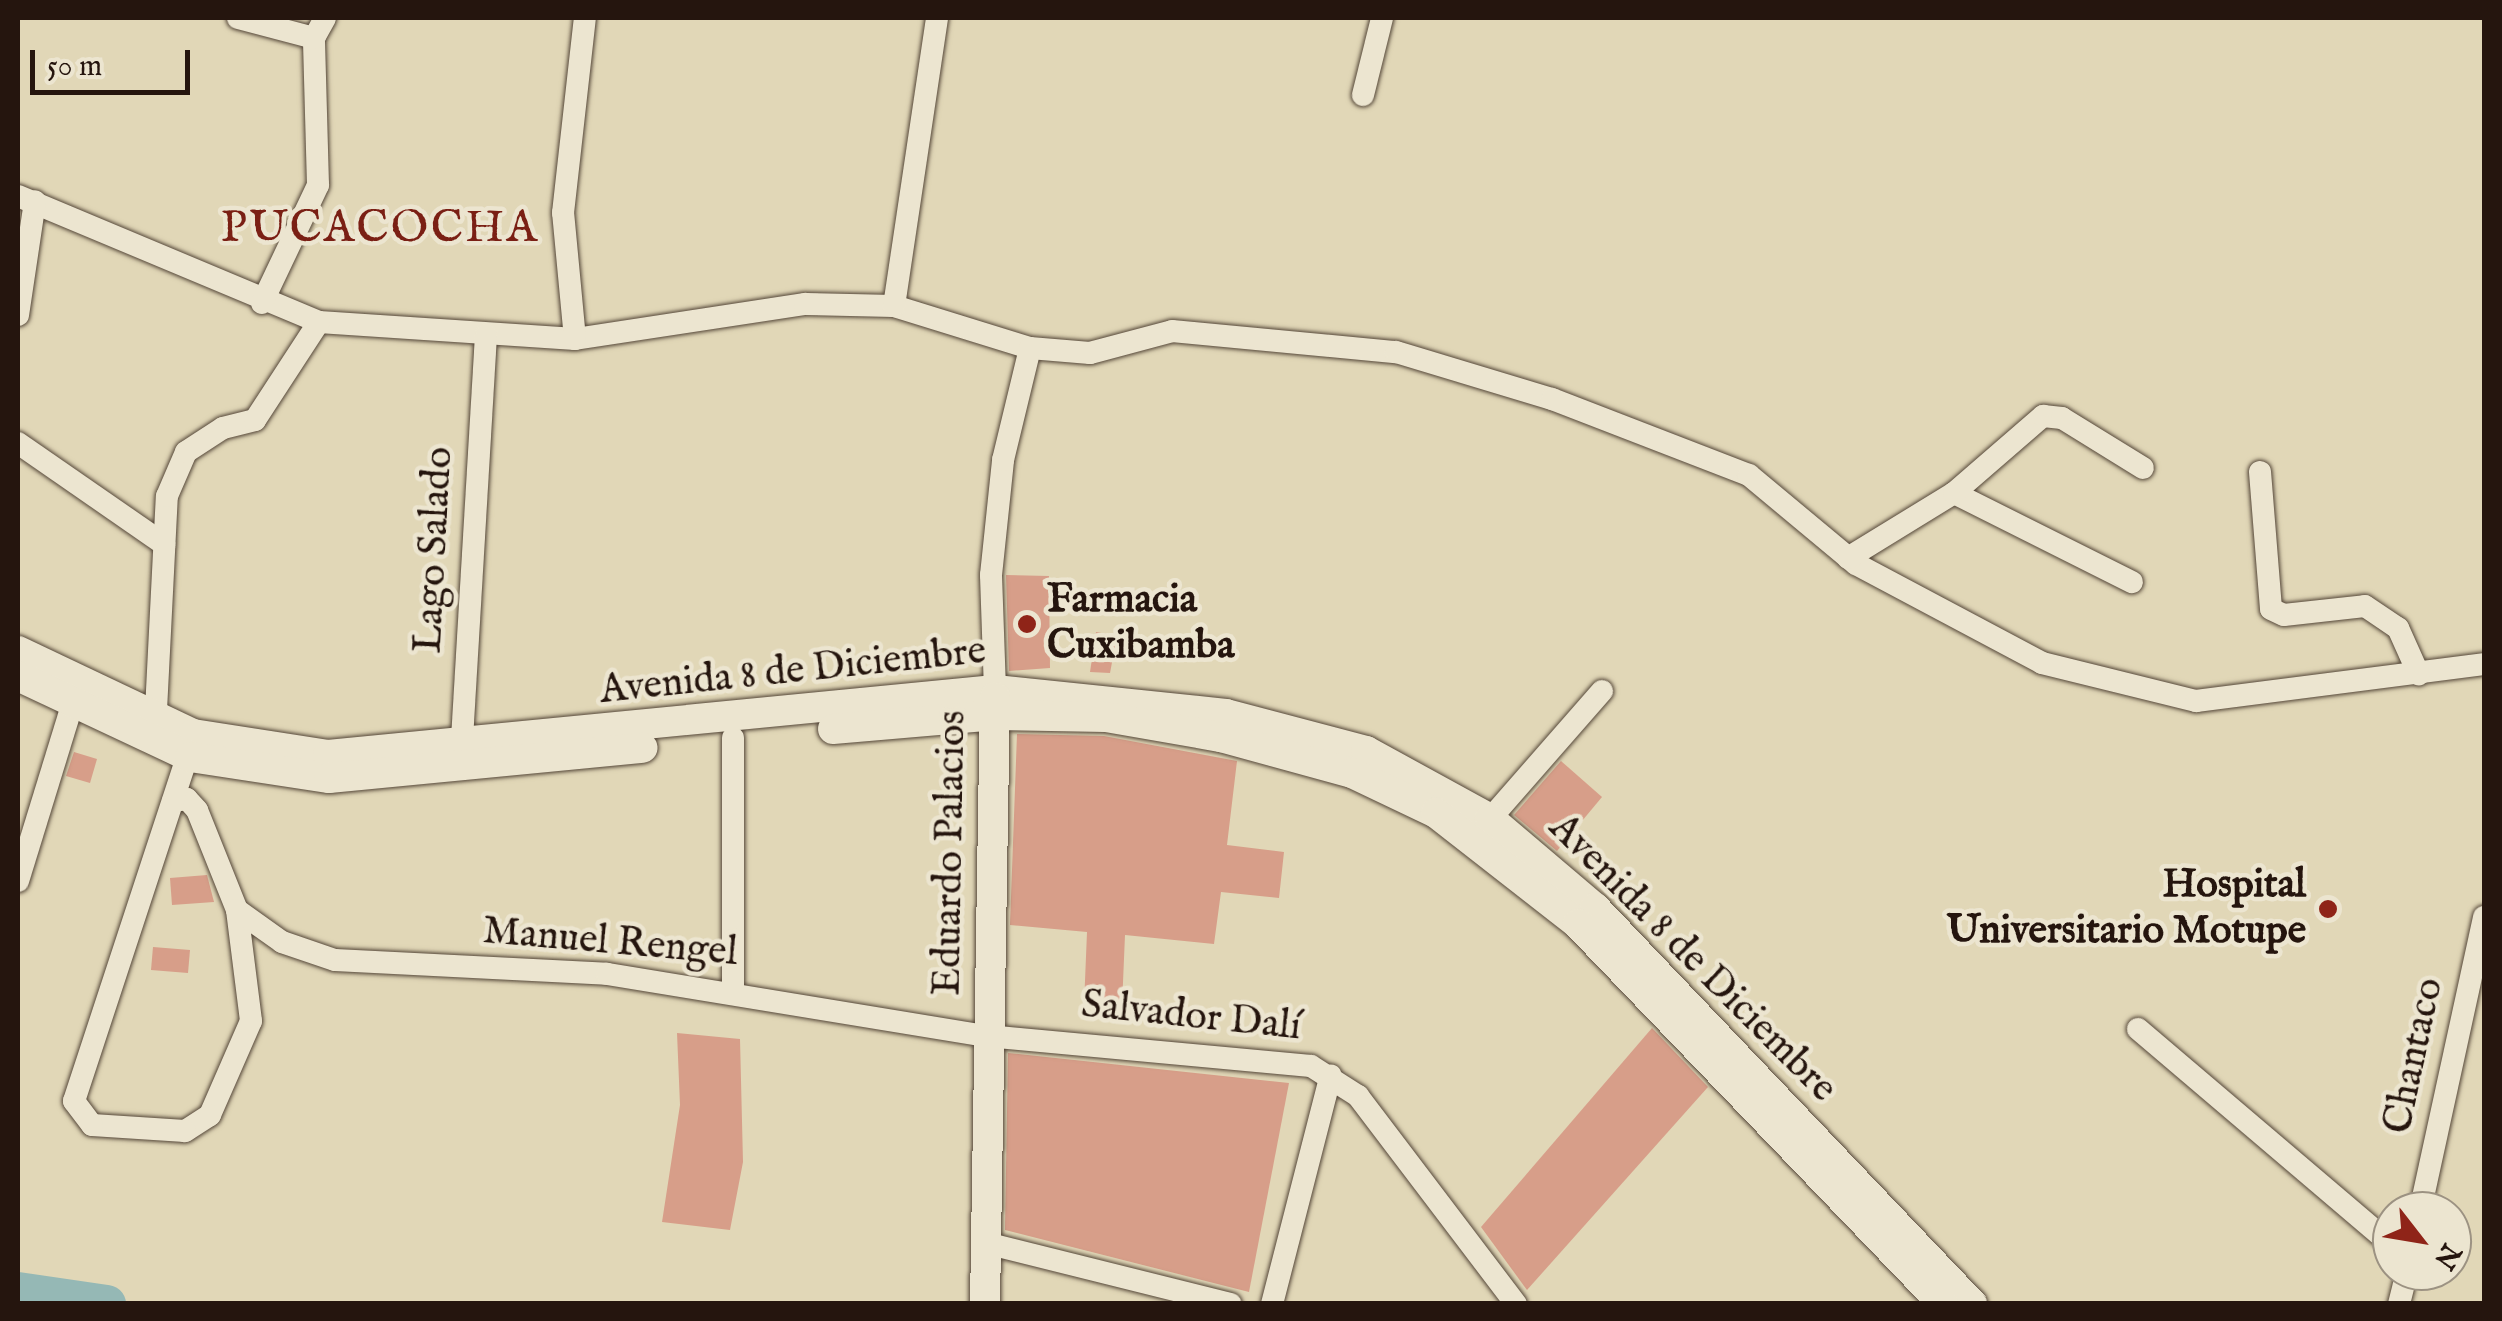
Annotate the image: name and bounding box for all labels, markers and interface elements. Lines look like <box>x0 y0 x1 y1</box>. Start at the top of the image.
scale bar <box>35 30 195 92</box>
text: 50 m <box>47 48 102 86</box>
district label: PUCACOCHA <box>221 202 539 256</box>
street label: Lago Salado <box>406 446 464 654</box>
place label: Farmacia Cuxibamba <box>1047 577 1234 671</box>
marker: Farmacia Cuxibamba <box>1016 613 1038 635</box>
street label: Avenida 8 de Diciembre <box>598 628 988 716</box>
street label: Eduardo Palacios <box>925 710 977 996</box>
street label: Avenida 8 de Diciembre <box>1538 805 1846 1113</box>
place label: Hospital Universitario Motupe <box>1946 862 2306 956</box>
marker: Hospital Universitario Motupe <box>2315 896 2341 922</box>
street label: Manuel Rengel <box>481 908 739 978</box>
street label: Chantaco <box>2375 974 2455 1138</box>
street label: Salvador Dalí <box>1079 982 1303 1052</box>
north arrow <box>2372 1191 2472 1291</box>
text: N <box>2425 1236 2468 1275</box>

